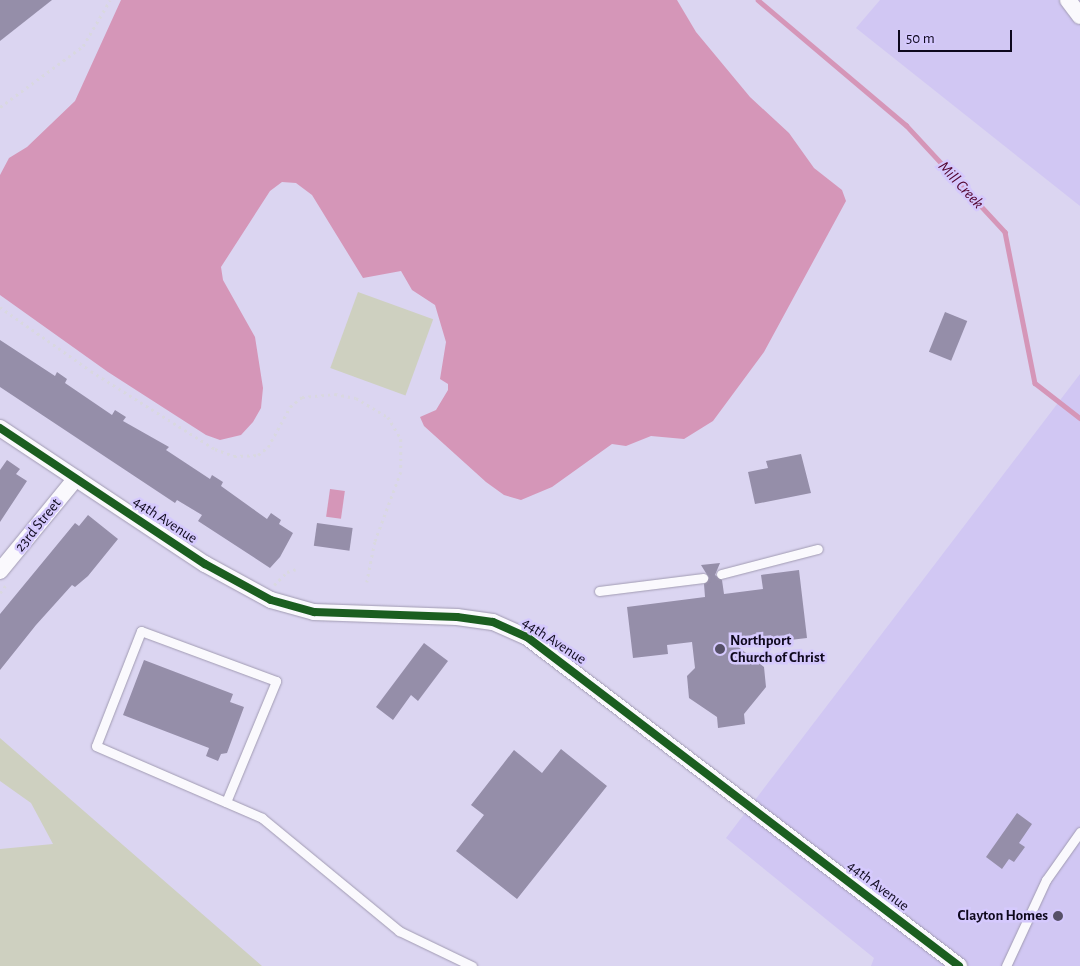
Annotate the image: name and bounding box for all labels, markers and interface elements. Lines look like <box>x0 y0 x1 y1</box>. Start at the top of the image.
scale bar <box>900 20 1014 52</box>
text: 50 m <box>906 31 935 46</box>
water label: Mill Creek <box>934 157 988 213</box>
street label: 44th Avenue <box>129 493 201 547</box>
street label: 23rd Street <box>11 495 65 555</box>
street label: 44th Avenue <box>518 614 590 668</box>
place label: Northport Church of Christ <box>730 631 825 666</box>
marker: Northport Church of Christ <box>714 643 726 655</box>
street label: 44th Avenue <box>843 857 913 915</box>
place label: Clayton Homes <box>958 907 1048 925</box>
marker: Clayton Homes <box>1052 910 1064 922</box>

